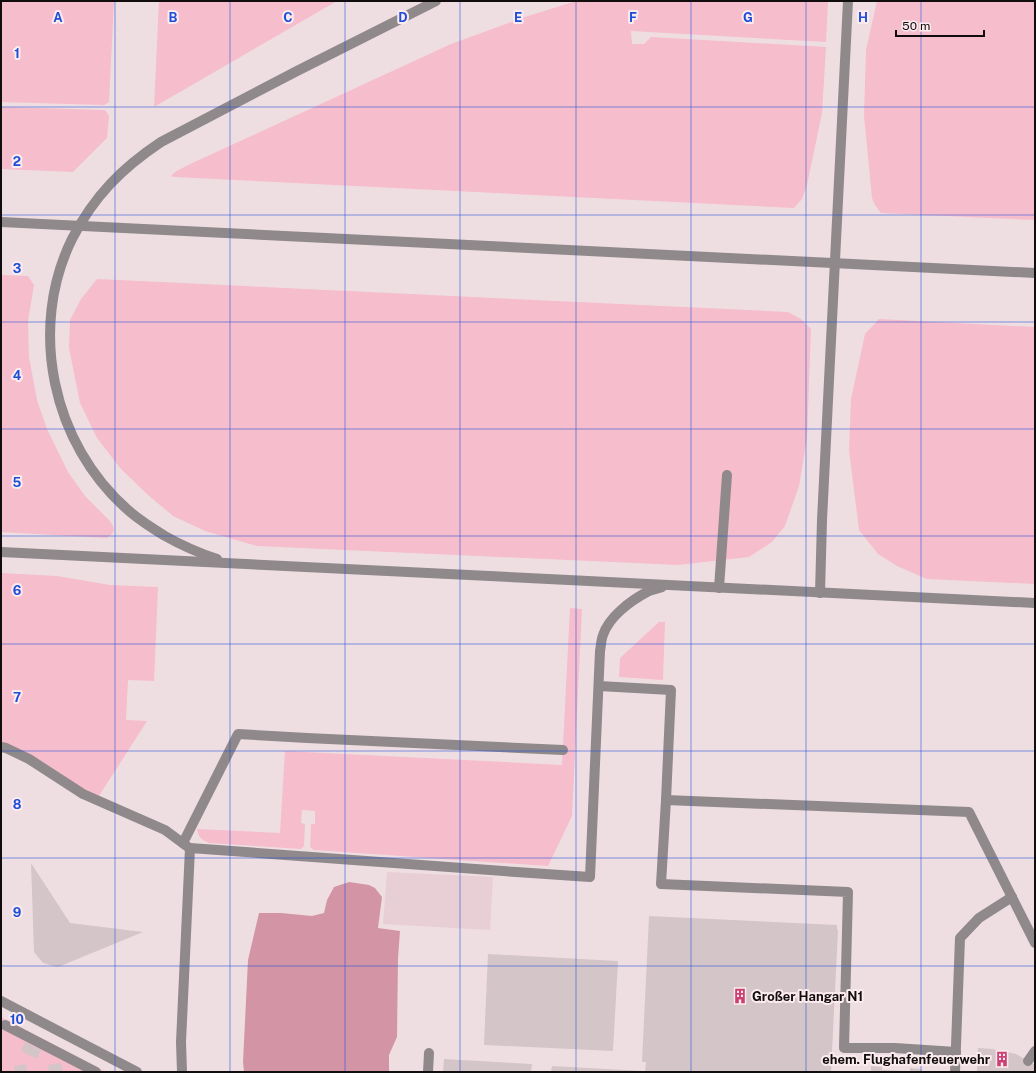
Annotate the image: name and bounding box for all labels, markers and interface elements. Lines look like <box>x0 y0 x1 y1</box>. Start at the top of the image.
text: A <box>53 10 63 25</box>
text: B <box>169 10 178 25</box>
text: C <box>283 10 293 25</box>
text: D <box>398 10 408 25</box>
text: E <box>514 10 522 25</box>
text: F <box>629 10 637 25</box>
text: G <box>743 10 753 25</box>
text: H <box>858 10 868 25</box>
scale bar <box>896 12 984 38</box>
text: 50 m <box>902 19 930 33</box>
text: 1 <box>14 46 20 61</box>
text: 2 <box>13 154 21 169</box>
text: 3 <box>13 261 22 276</box>
text: 4 <box>13 368 22 383</box>
text: 5 <box>13 475 22 490</box>
text: 6 <box>13 583 22 598</box>
text: 7 <box>13 690 21 705</box>
text: 8 <box>13 797 22 812</box>
text: 9 <box>13 905 21 920</box>
building icon: Großer Hangar N1 <box>731 987 749 1005</box>
place label: Großer Hangar N1 <box>752 989 863 1004</box>
text: 10 <box>10 1012 24 1027</box>
building icon: ehem. Flughafenfeuerwehr <box>993 1050 1011 1068</box>
place label: ehem. Flughafenfeuerwehr <box>822 1052 991 1067</box>

